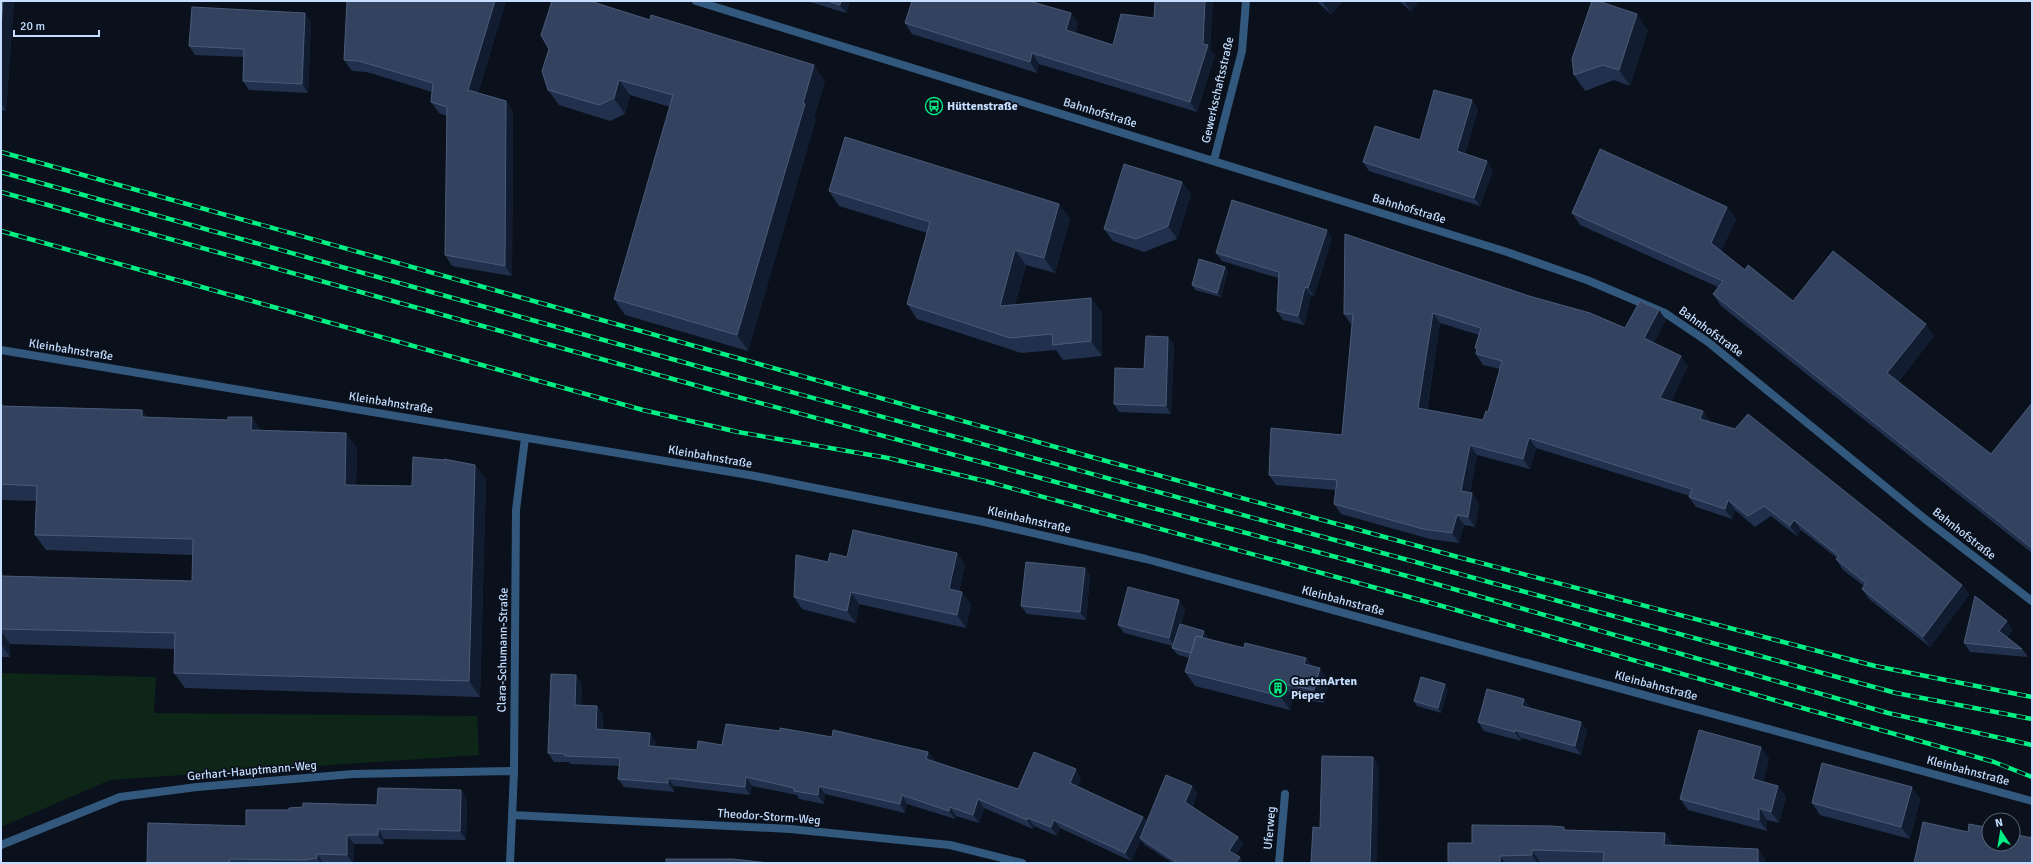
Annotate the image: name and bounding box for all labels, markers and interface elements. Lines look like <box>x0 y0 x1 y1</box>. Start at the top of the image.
scale bar <box>14 12 99 38</box>
text: 20 m <box>20 19 45 34</box>
street label: Gewerkschaftsstraße <box>1198 35 1238 145</box>
street label: Bahnhofstraße <box>1061 95 1139 131</box>
bus stop icon: Hüttenstraße <box>924 96 944 116</box>
place label: Hüttenstraße <box>947 99 1018 114</box>
street label: Bahnhofstraße <box>1370 191 1448 227</box>
street label: Bahnhofstraße <box>1676 303 1746 361</box>
street label: Kleinbahnstraße <box>28 336 114 364</box>
street label: Kleinbahnstraße <box>348 389 434 417</box>
street label: Kleinbahnstraße <box>667 442 753 472</box>
street label: Kleinbahnstraße <box>986 503 1072 537</box>
street label: Bahnhofstraße <box>1929 505 1999 563</box>
street label: Kleinbahnstraße <box>1300 583 1386 619</box>
street label: Clara-Schumann-Straße <box>494 588 512 712</box>
street label: Kleinbahnstraße <box>1613 668 1699 704</box>
place label: GartenArten Pieper <box>1291 674 1357 703</box>
building icon: GartenArten Pieper <box>1268 678 1288 698</box>
street label: Kleinbahnstraße <box>1925 753 2011 789</box>
street label: Gerhart-Hauptmann-Weg <box>187 758 317 784</box>
street label: Theodor-Storm-Weg <box>717 806 821 828</box>
street label: Uferweg <box>1261 806 1279 850</box>
north arrow <box>1981 812 2021 852</box>
text: N <box>1994 816 2004 830</box>

